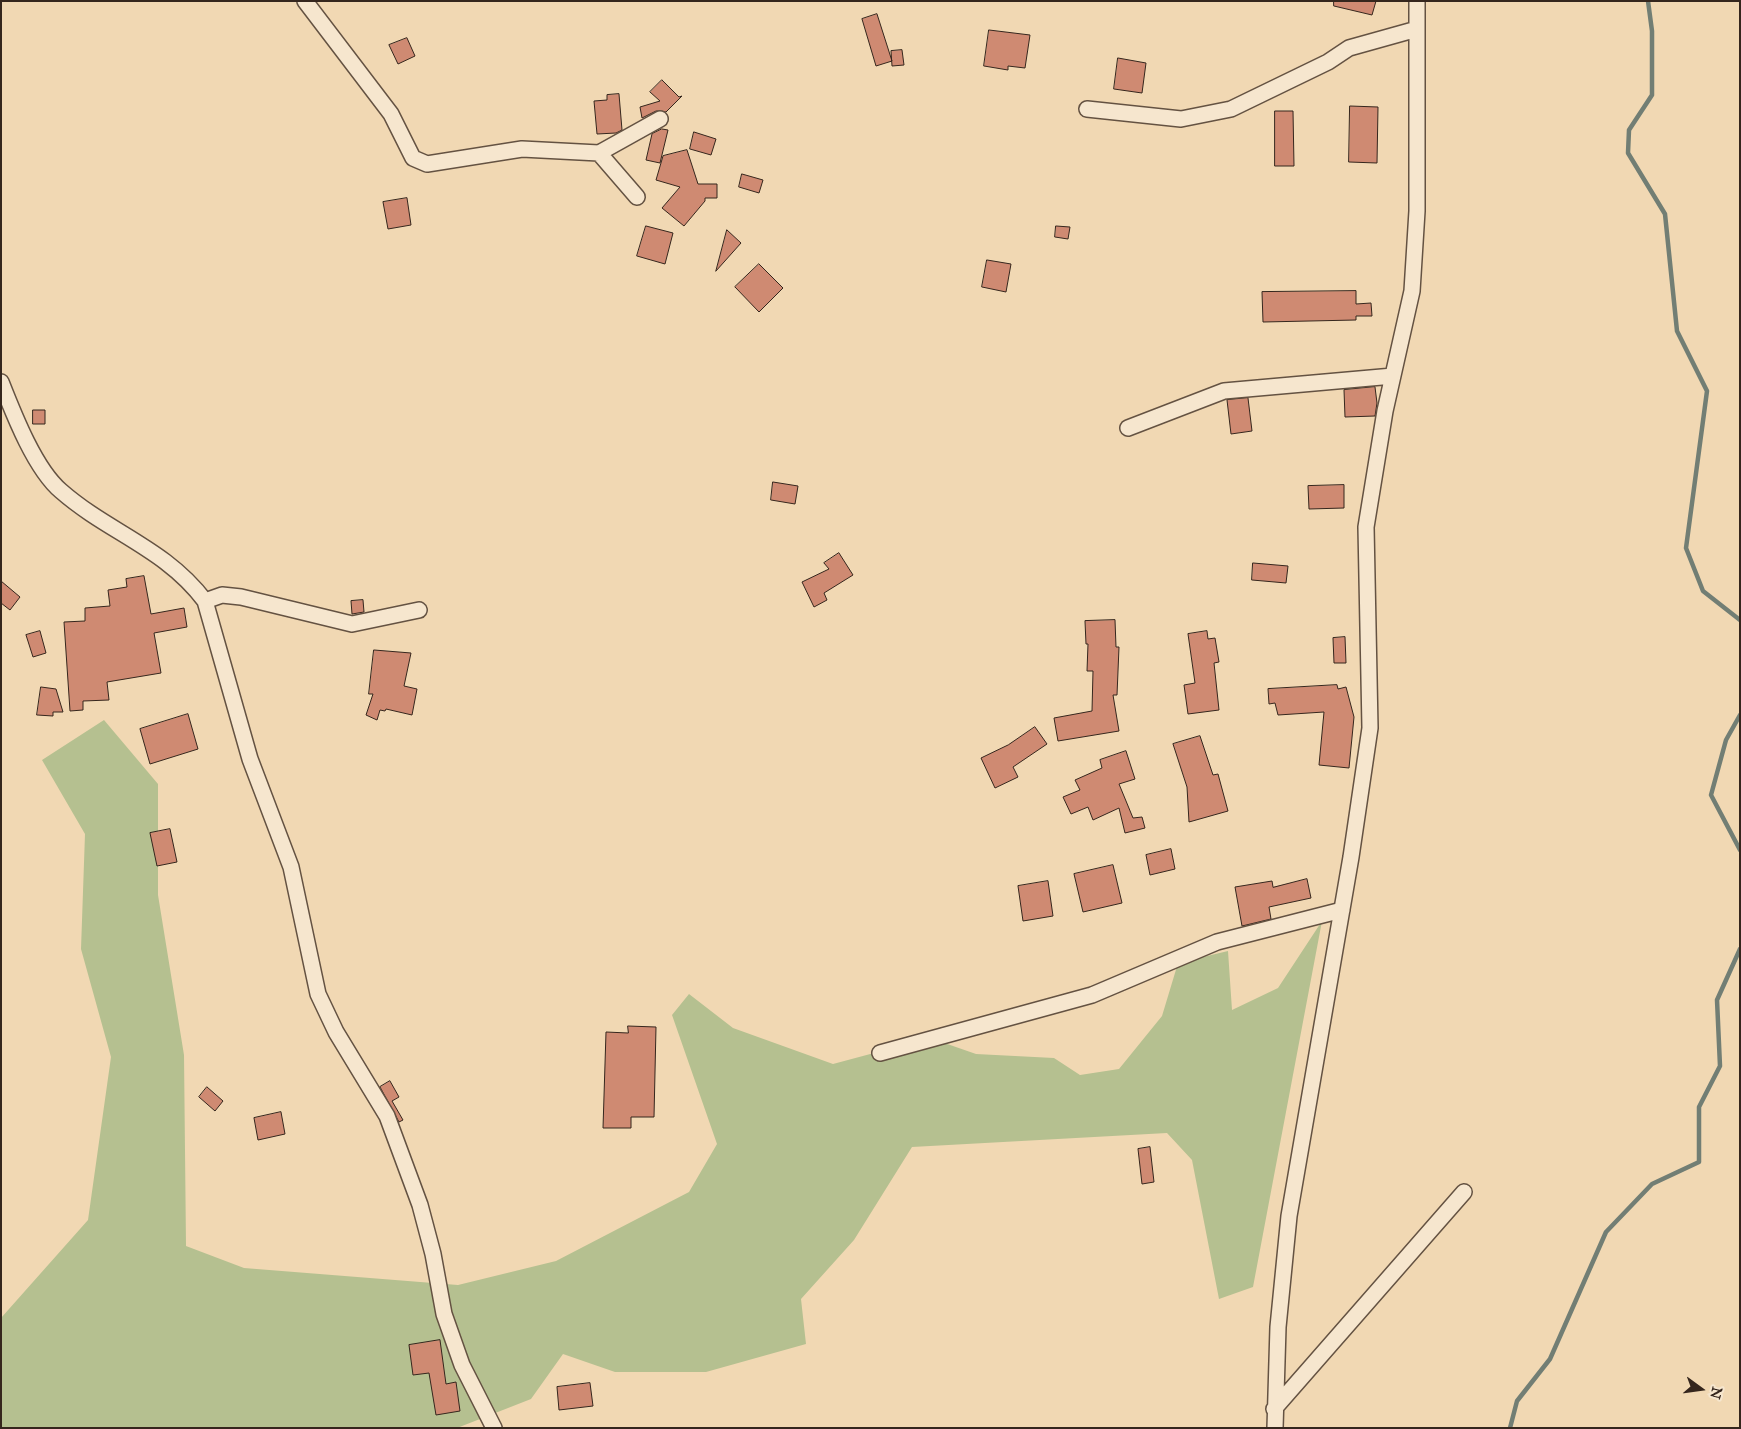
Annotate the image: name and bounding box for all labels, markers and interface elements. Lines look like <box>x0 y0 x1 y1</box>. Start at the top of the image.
north arrow <box>1676 1364 1726 1414</box>
text: N <box>1706 1385 1726 1401</box>

